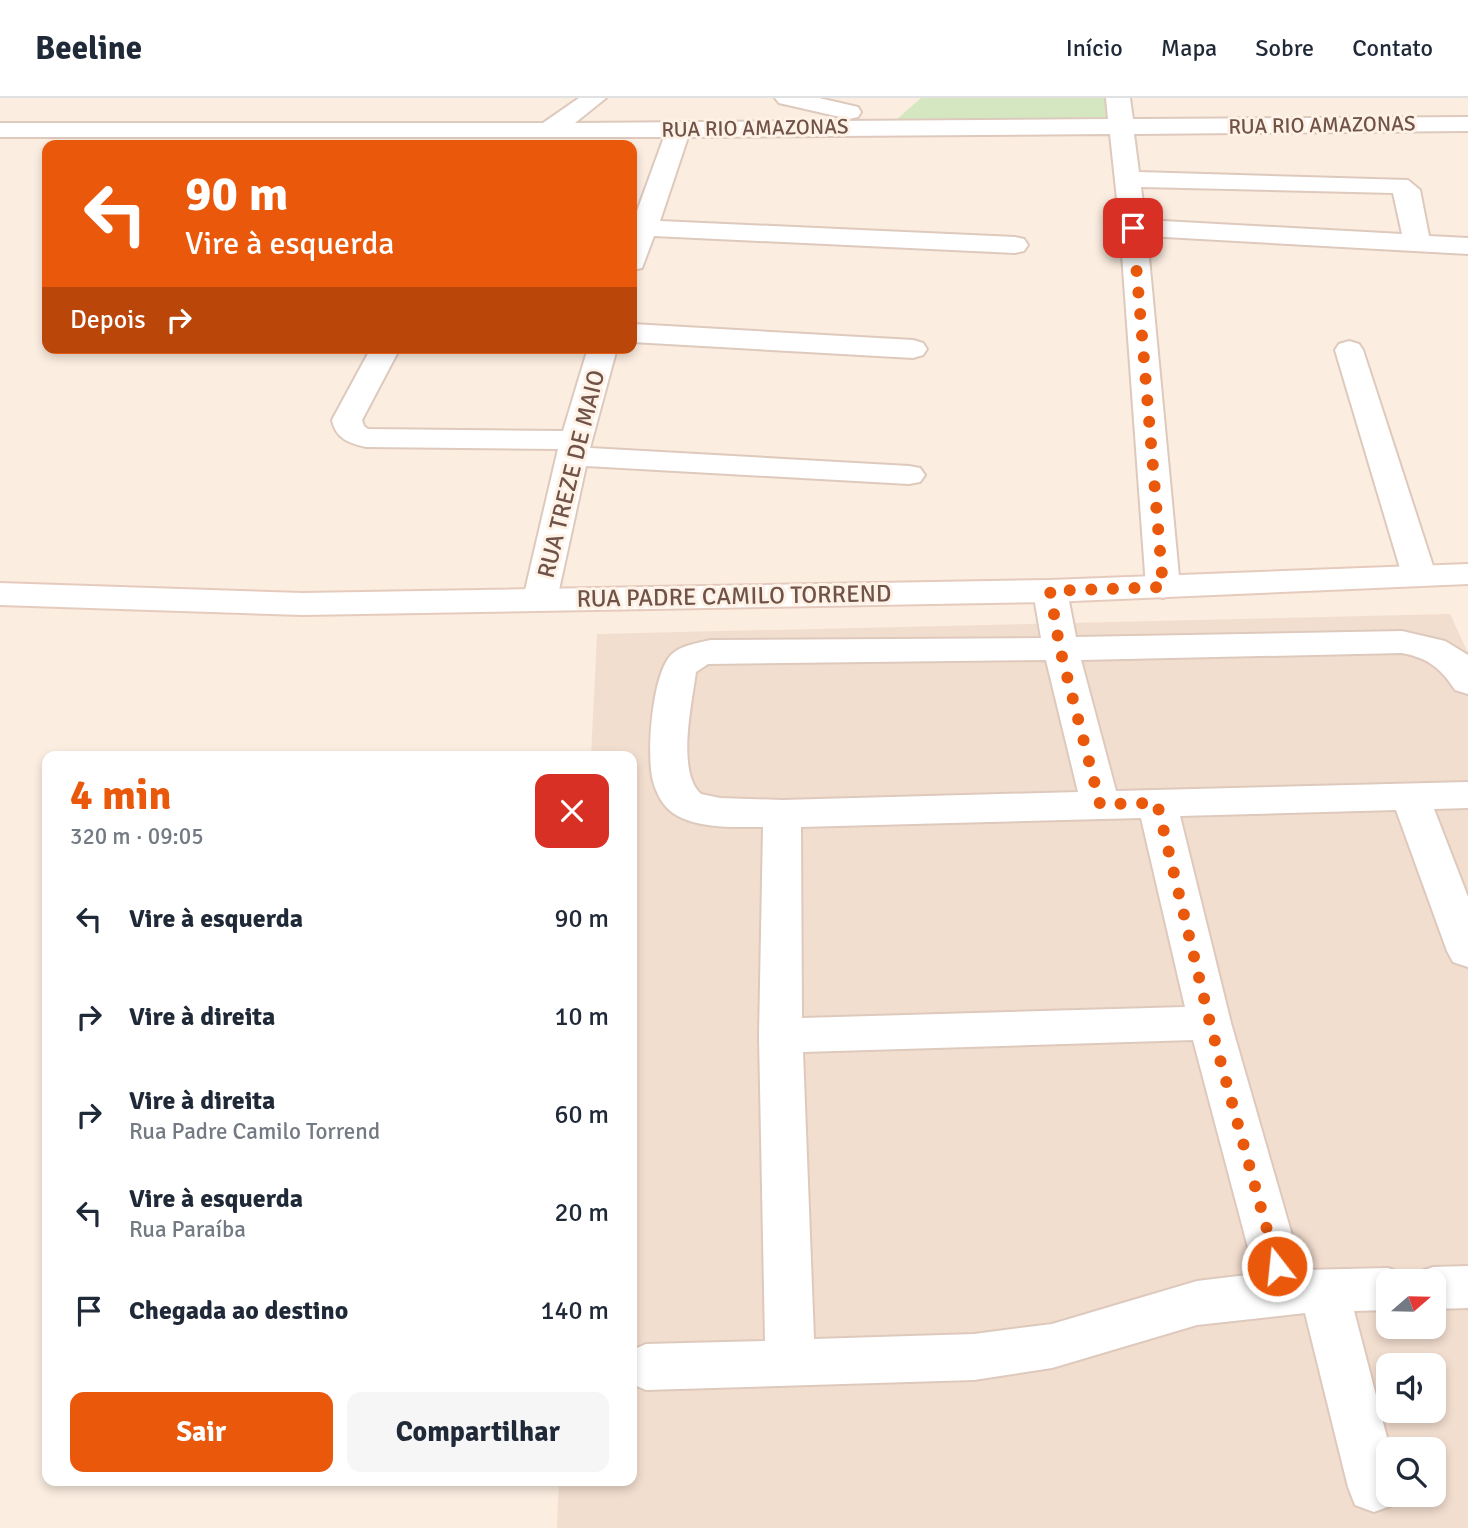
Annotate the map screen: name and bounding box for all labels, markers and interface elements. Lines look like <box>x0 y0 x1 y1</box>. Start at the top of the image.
text: Beeline <box>35 28 142 69</box>
text: Início <box>1066 33 1123 63</box>
text: Mapa <box>1161 33 1217 63</box>
text: Sobre <box>1255 33 1314 63</box>
text: Contato <box>1352 33 1433 63</box>
street label: RUA RIO AMAZONAS <box>1228 110 1416 140</box>
street label: RUA RIO AMAZONAS <box>661 113 849 143</box>
text: 90 m <box>185 164 288 224</box>
icon: left <box>70 168 161 259</box>
pin <box>1103 198 1163 258</box>
icon: arrive <box>1114 209 1152 247</box>
text: Vire à esquerda <box>185 224 395 263</box>
icon: right <box>160 301 198 339</box>
text: Depois <box>70 304 146 336</box>
street label: RUA TREZE DE MAIO <box>531 367 611 581</box>
street label: RUA PADRE CAMILO TORREND <box>576 578 892 614</box>
text: 4 min <box>70 770 171 821</box>
button: close <box>535 774 609 848</box>
text: 320 m · 09:05 <box>70 822 204 851</box>
icon: left <box>70 900 108 938</box>
text: Vire à esquerda <box>129 903 303 935</box>
text: 90 m <box>554 903 609 935</box>
icon: right <box>70 998 108 1036</box>
text: Vire à direita <box>129 1001 275 1033</box>
text: 10 m <box>554 1001 609 1033</box>
text: Vire à direita <box>129 1085 275 1117</box>
icon: right <box>70 1096 108 1134</box>
text: 60 m <box>554 1099 609 1131</box>
text: Rua Padre Camilo Torrend <box>129 1117 380 1146</box>
text: Vire à esquerda <box>129 1183 303 1215</box>
icon: left <box>70 1194 108 1232</box>
text: 20 m <box>554 1197 609 1229</box>
text: Rua Paraíba <box>129 1215 246 1244</box>
position arrow <box>1240 1229 1314 1303</box>
north arrow <box>1376 1269 1446 1339</box>
map controls <box>1376 1269 1446 1507</box>
icon: arrive <box>70 1292 108 1330</box>
text: Chegada ao destino <box>129 1295 348 1327</box>
text: 140 m <box>540 1295 609 1327</box>
button: sound <box>1376 1353 1446 1423</box>
button: Sair <box>70 1392 333 1472</box>
button: Compartilhar <box>347 1392 609 1472</box>
button: search <box>1376 1437 1446 1507</box>

